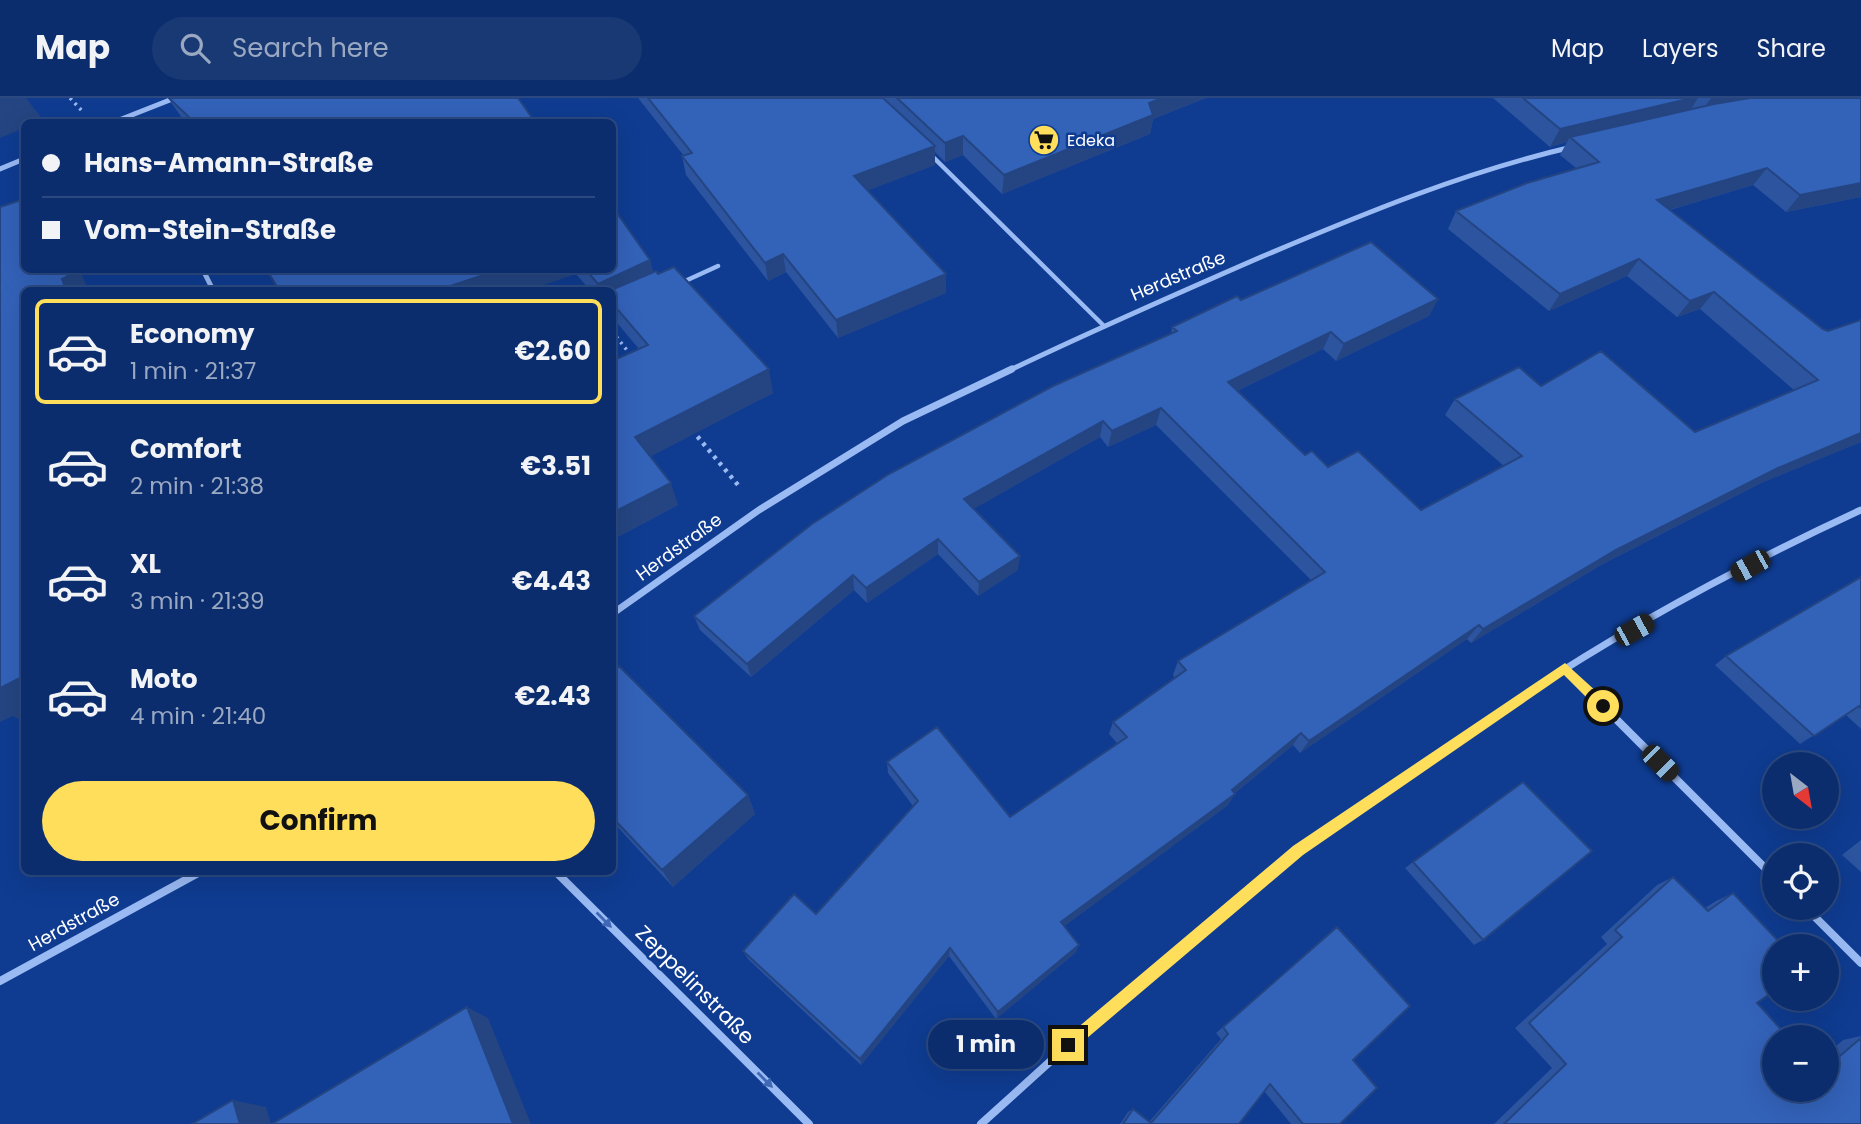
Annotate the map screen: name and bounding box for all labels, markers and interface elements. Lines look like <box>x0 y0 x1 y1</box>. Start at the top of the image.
search box <box>152 17 642 80</box>
text: Map <box>35 24 110 71</box>
icon: search <box>176 29 214 67</box>
text: Search here <box>232 30 389 66</box>
text: Map <box>1551 32 1604 65</box>
text: Layers <box>1642 32 1718 65</box>
text: Share <box>1756 32 1826 65</box>
supermarket icon: Edeka <box>1027 123 1061 157</box>
place label: Edeka <box>1067 129 1115 152</box>
text: Hans-Amann-Straße <box>84 145 373 181</box>
text: Vom-Stein-Straße <box>84 212 336 248</box>
street label: Herdstraße <box>1127 244 1229 307</box>
text: Economy <box>130 316 254 352</box>
icon: car <box>46 320 109 383</box>
text: €2.60 <box>515 333 591 369</box>
text: 1 min · 21:37 <box>130 355 256 387</box>
text: Comfort <box>130 431 242 467</box>
icon: car <box>46 435 109 498</box>
text: €3.51 <box>521 448 591 484</box>
text: 2 min · 21:38 <box>130 470 264 502</box>
street label: Herdstraße <box>631 507 727 586</box>
text: XL <box>130 546 161 582</box>
car <box>1727 547 1774 585</box>
icon: car <box>46 550 109 613</box>
text: €4.43 <box>512 563 591 599</box>
text: 3 min · 21:39 <box>130 585 264 617</box>
car <box>1611 611 1658 649</box>
text: Moto <box>130 661 198 697</box>
icon: car <box>46 665 109 728</box>
text: €2.43 <box>515 678 591 714</box>
route start <box>1587 690 1619 722</box>
text: 4 min · 21:40 <box>130 700 266 732</box>
car <box>1638 741 1683 785</box>
north arrow <box>1762 752 1839 830</box>
map controls <box>1762 752 1839 1102</box>
button: Confirm <box>42 781 595 861</box>
button: locate <box>1762 843 1839 920</box>
street label: Herdstraße <box>24 886 124 957</box>
one-way arrow <box>596 911 613 928</box>
street label: Zeppelinstraße <box>629 919 761 1051</box>
button: + <box>1762 934 1839 1011</box>
callout: 1 min <box>928 1020 1044 1070</box>
button: − <box>1762 1025 1839 1102</box>
text: 1 min <box>956 1028 1016 1060</box>
route end <box>1052 1029 1084 1061</box>
one-way arrow <box>757 1072 774 1089</box>

